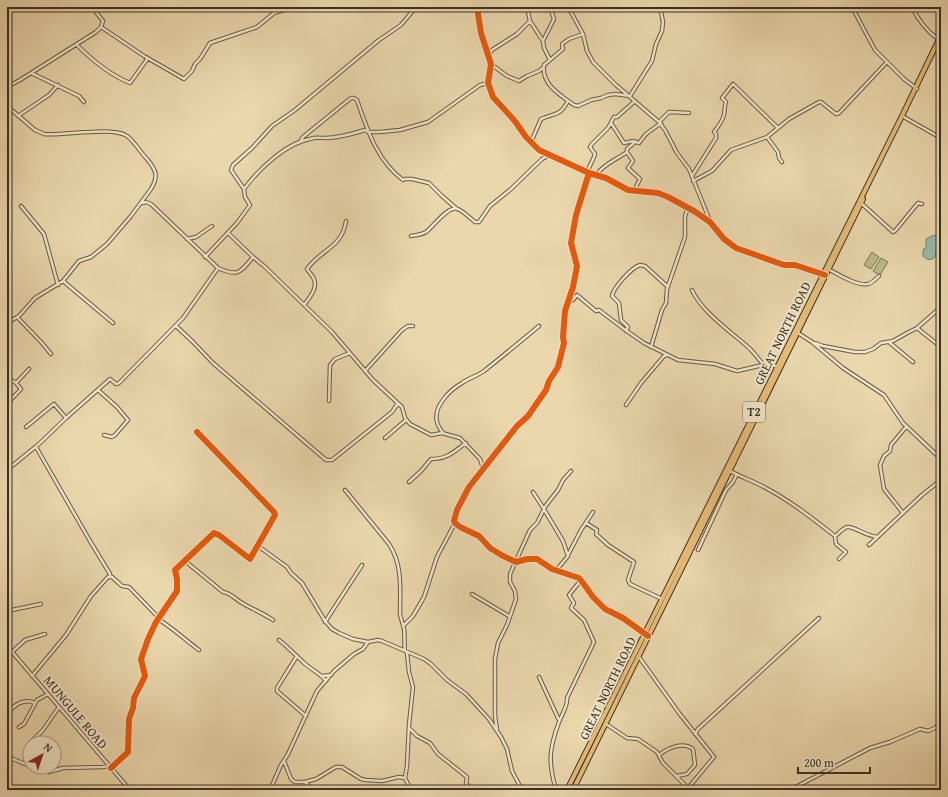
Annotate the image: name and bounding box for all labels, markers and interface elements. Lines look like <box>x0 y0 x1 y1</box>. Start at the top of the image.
street label: GREAT NORTH ROAD <box>749 278 816 388</box>
road number: T2 <box>743 402 765 422</box>
street label: GREAT NORTH ROAD <box>574 633 641 743</box>
street label: MUNGULE ROAD <box>41 672 111 752</box>
north arrow <box>22 735 62 775</box>
scale bar <box>798 749 870 775</box>
text: 200 m <box>804 754 834 771</box>

